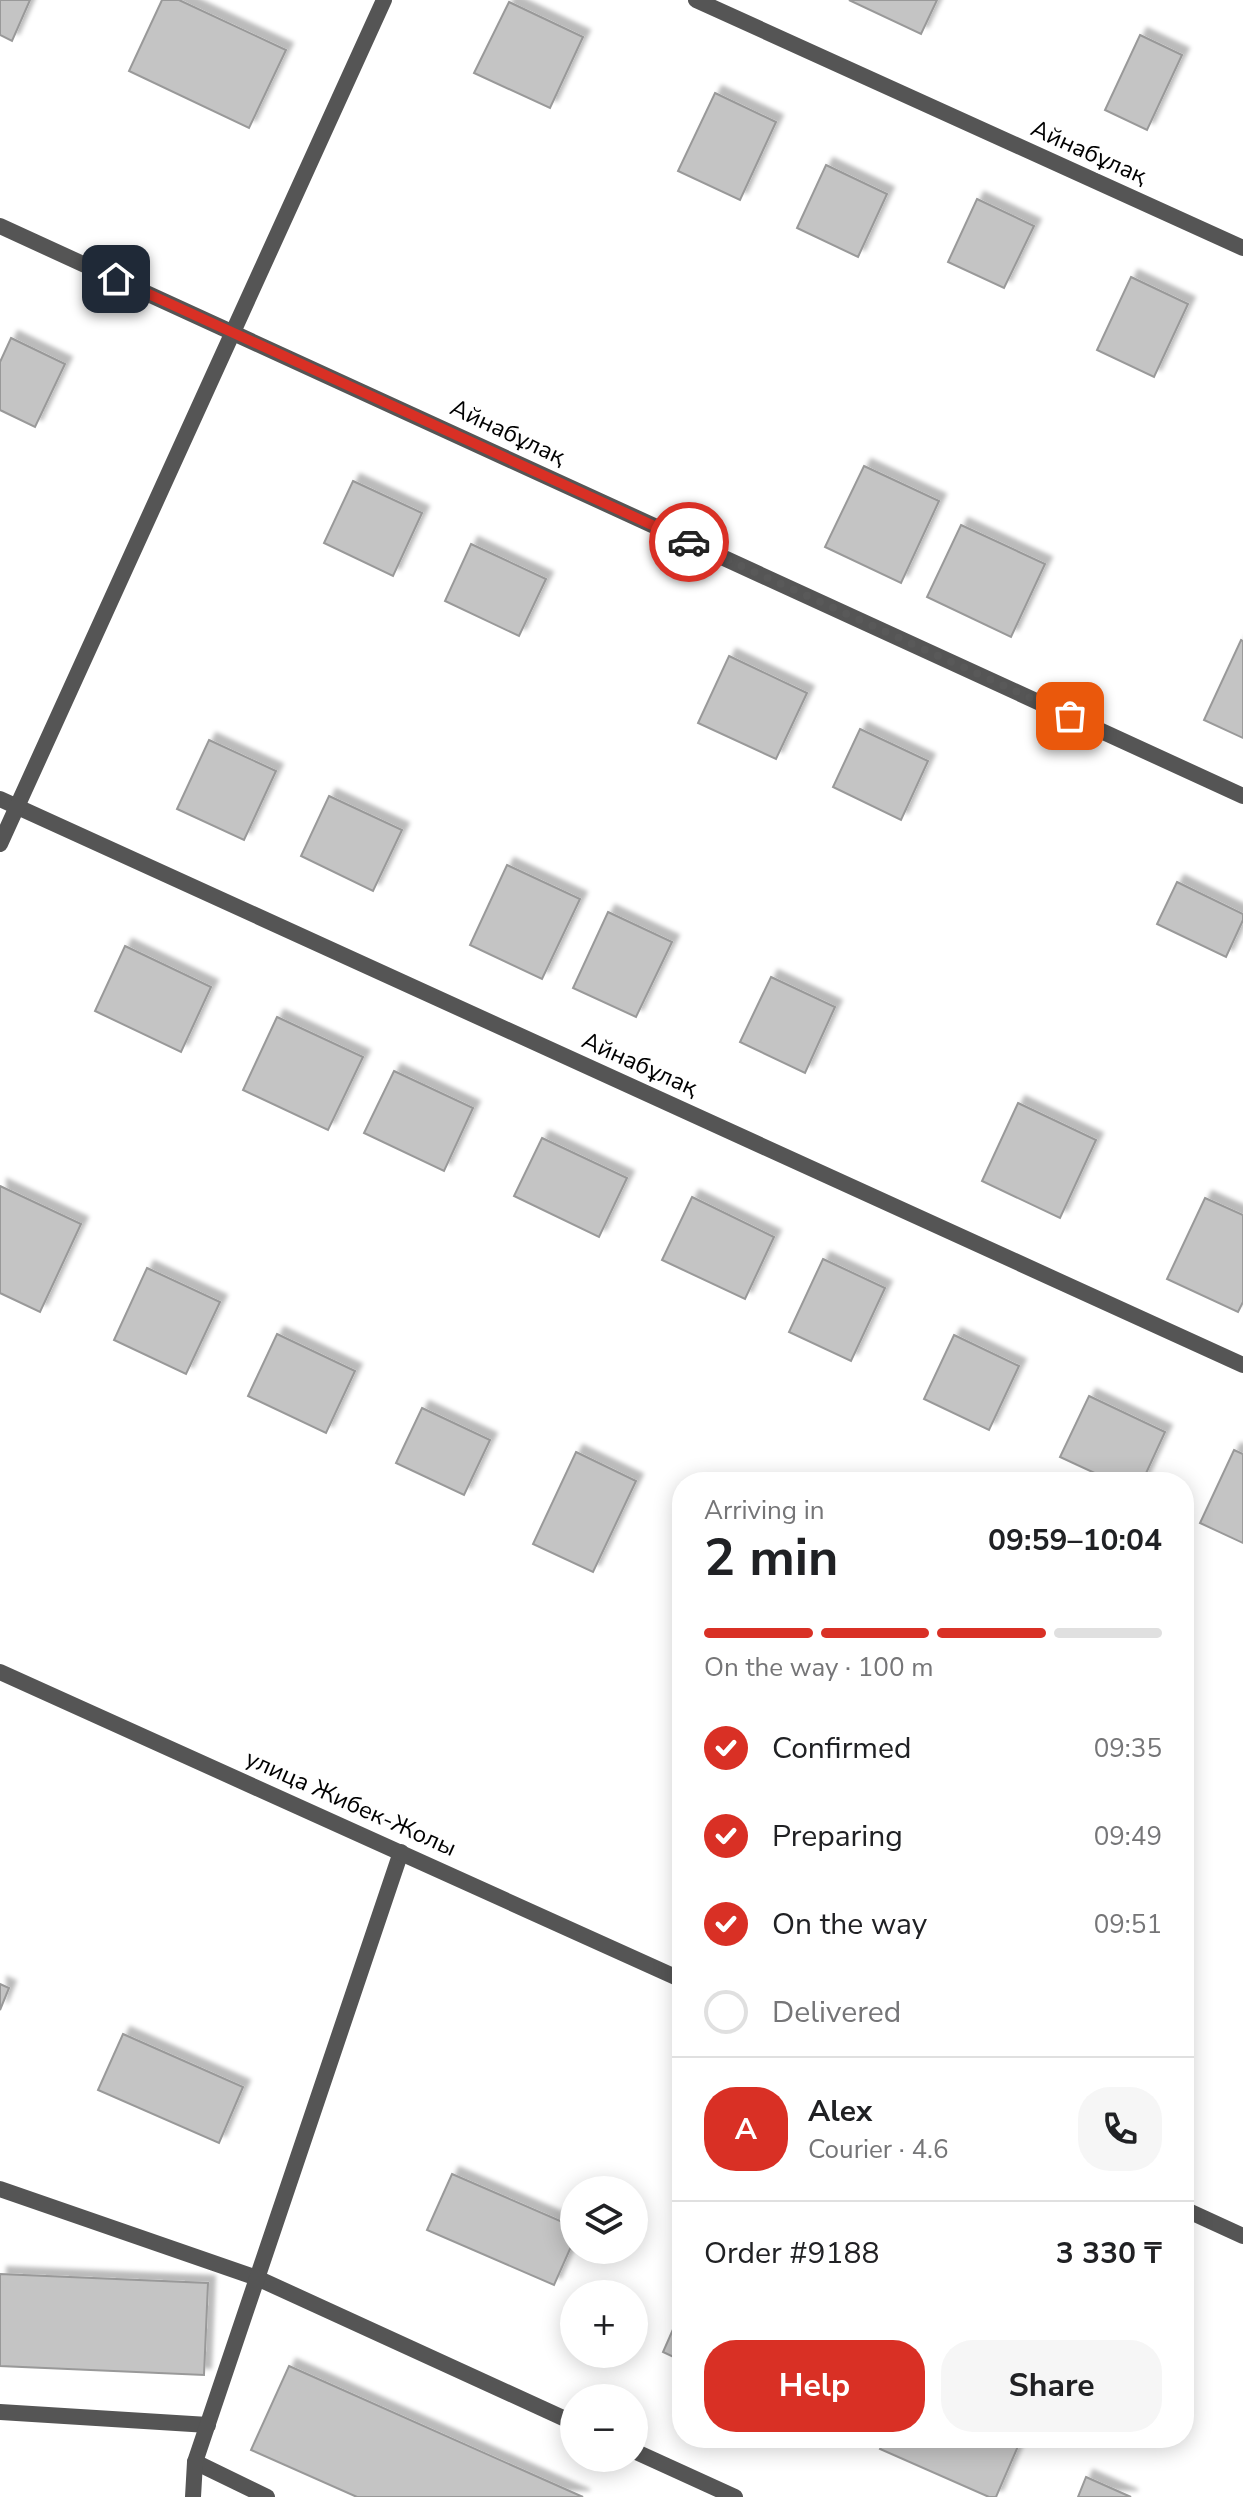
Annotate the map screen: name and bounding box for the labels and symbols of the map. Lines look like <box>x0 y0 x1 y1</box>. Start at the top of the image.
street label: Айнабұлақ <box>1026 112 1153 192</box>
pin <box>82 245 150 313</box>
street label: Айнабұлақ <box>445 391 571 473</box>
courier <box>649 502 729 582</box>
pin <box>1036 682 1104 750</box>
street label: Айнабұлақ <box>577 1024 704 1104</box>
street label: улица Жибек-Жолы <box>241 1742 461 1864</box>

